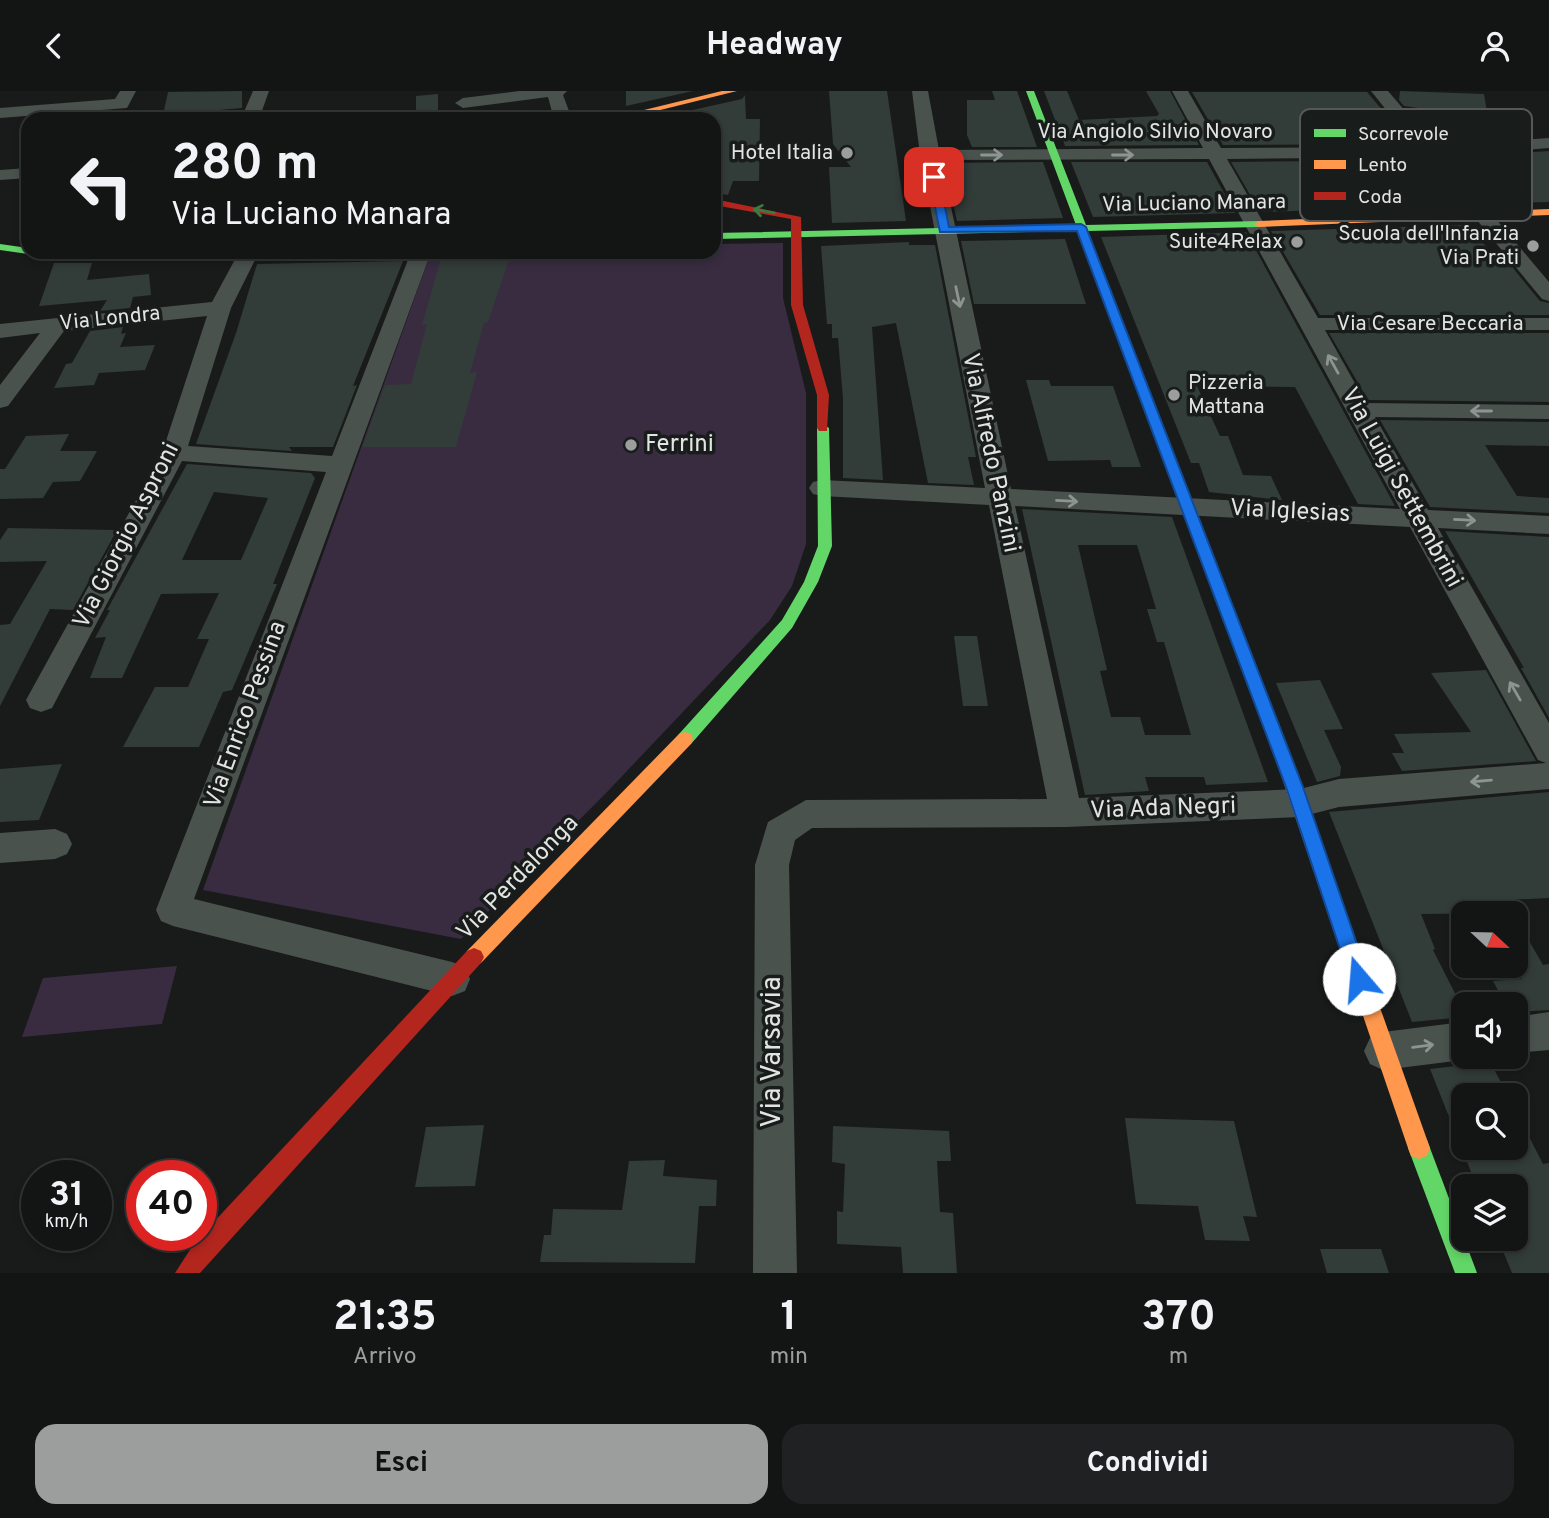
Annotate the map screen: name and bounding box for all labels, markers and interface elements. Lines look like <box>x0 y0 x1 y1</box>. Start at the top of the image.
text: Headway <box>706 26 843 66</box>
icon: back <box>35 27 73 65</box>
icon: person <box>1476 27 1514 65</box>
legend <box>1300 109 1532 221</box>
street label: Via Angiolo Silvio Novaro <box>1037 119 1273 146</box>
text: Scorrevole <box>1358 123 1449 147</box>
text: 280 m <box>171 135 318 197</box>
icon: left <box>56 140 147 231</box>
place label: Hotel Italia <box>731 140 833 167</box>
marker: Hotel Italia <box>839 145 855 161</box>
pin <box>904 147 964 207</box>
one-way arrow <box>980 148 1003 162</box>
one-way arrow <box>1111 148 1134 162</box>
text: Lento <box>1358 154 1407 178</box>
icon: arrive <box>915 158 953 196</box>
text: Coda <box>1358 186 1402 210</box>
street label: Via Luciano Manara <box>1102 189 1286 219</box>
text: Via Luciano Manara <box>171 196 451 236</box>
one-way arrow <box>753 204 775 217</box>
place label: Scuola dell'Infanzia Via Prati <box>1338 221 1519 272</box>
place label: Suite4Relax <box>1169 229 1283 256</box>
marker: Suite4Relax <box>1289 234 1305 250</box>
marker: Scuola dell'Infanzia Via Prati <box>1525 238 1541 254</box>
one-way arrow <box>951 285 965 308</box>
street label: Via Londra <box>58 300 162 338</box>
street label: Via Cesare Beccaria <box>1337 311 1523 338</box>
street label: Via Alfredo Panzini <box>954 351 1026 555</box>
one-way arrow <box>1326 355 1340 375</box>
place label: Pizzeria Mattana <box>1188 370 1265 421</box>
street label: Via Luigi Settembrini <box>1334 383 1468 593</box>
marker: Pizzeria Mattana <box>1166 387 1182 403</box>
one-way arrow <box>1470 404 1493 418</box>
place label: Ferrini <box>645 430 714 460</box>
marker: Ferrini <box>623 437 639 453</box>
street label: Via Giorgio Asproni <box>67 438 187 634</box>
street label: Via Iglesias <box>1229 494 1351 530</box>
one-way arrow <box>1055 495 1078 508</box>
one-way arrow <box>1454 514 1477 527</box>
street label: Via Enrico Pessina <box>198 617 294 813</box>
one-way arrow <box>1508 682 1522 702</box>
one-way arrow <box>1470 775 1493 788</box>
street label: Via Ada Negri <box>1089 791 1237 827</box>
street label: Via Perdalonga <box>451 809 585 947</box>
north arrow <box>1451 901 1528 978</box>
map controls <box>1451 901 1528 1251</box>
position arrow <box>1322 942 1396 1016</box>
street label: Via Varsavia <box>755 976 791 1128</box>
button: sound <box>1451 992 1528 1069</box>
one-way arrow <box>1411 1039 1434 1052</box>
button: search <box>1451 1083 1528 1160</box>
speed limit sign: 40 <box>126 1160 217 1251</box>
text: 31 <box>49 1174 84 1218</box>
button: layers <box>1451 1174 1528 1251</box>
text: km/h <box>45 1211 88 1234</box>
text: 21:35 <box>333 1292 437 1345</box>
text: 1 <box>780 1292 797 1345</box>
text: 370 <box>1141 1292 1216 1345</box>
text: Arrivo <box>353 1343 417 1372</box>
text: min <box>770 1343 808 1372</box>
text: m <box>1169 1343 1188 1372</box>
button: Esci <box>35 1424 768 1504</box>
button: Condividi <box>782 1424 1514 1504</box>

